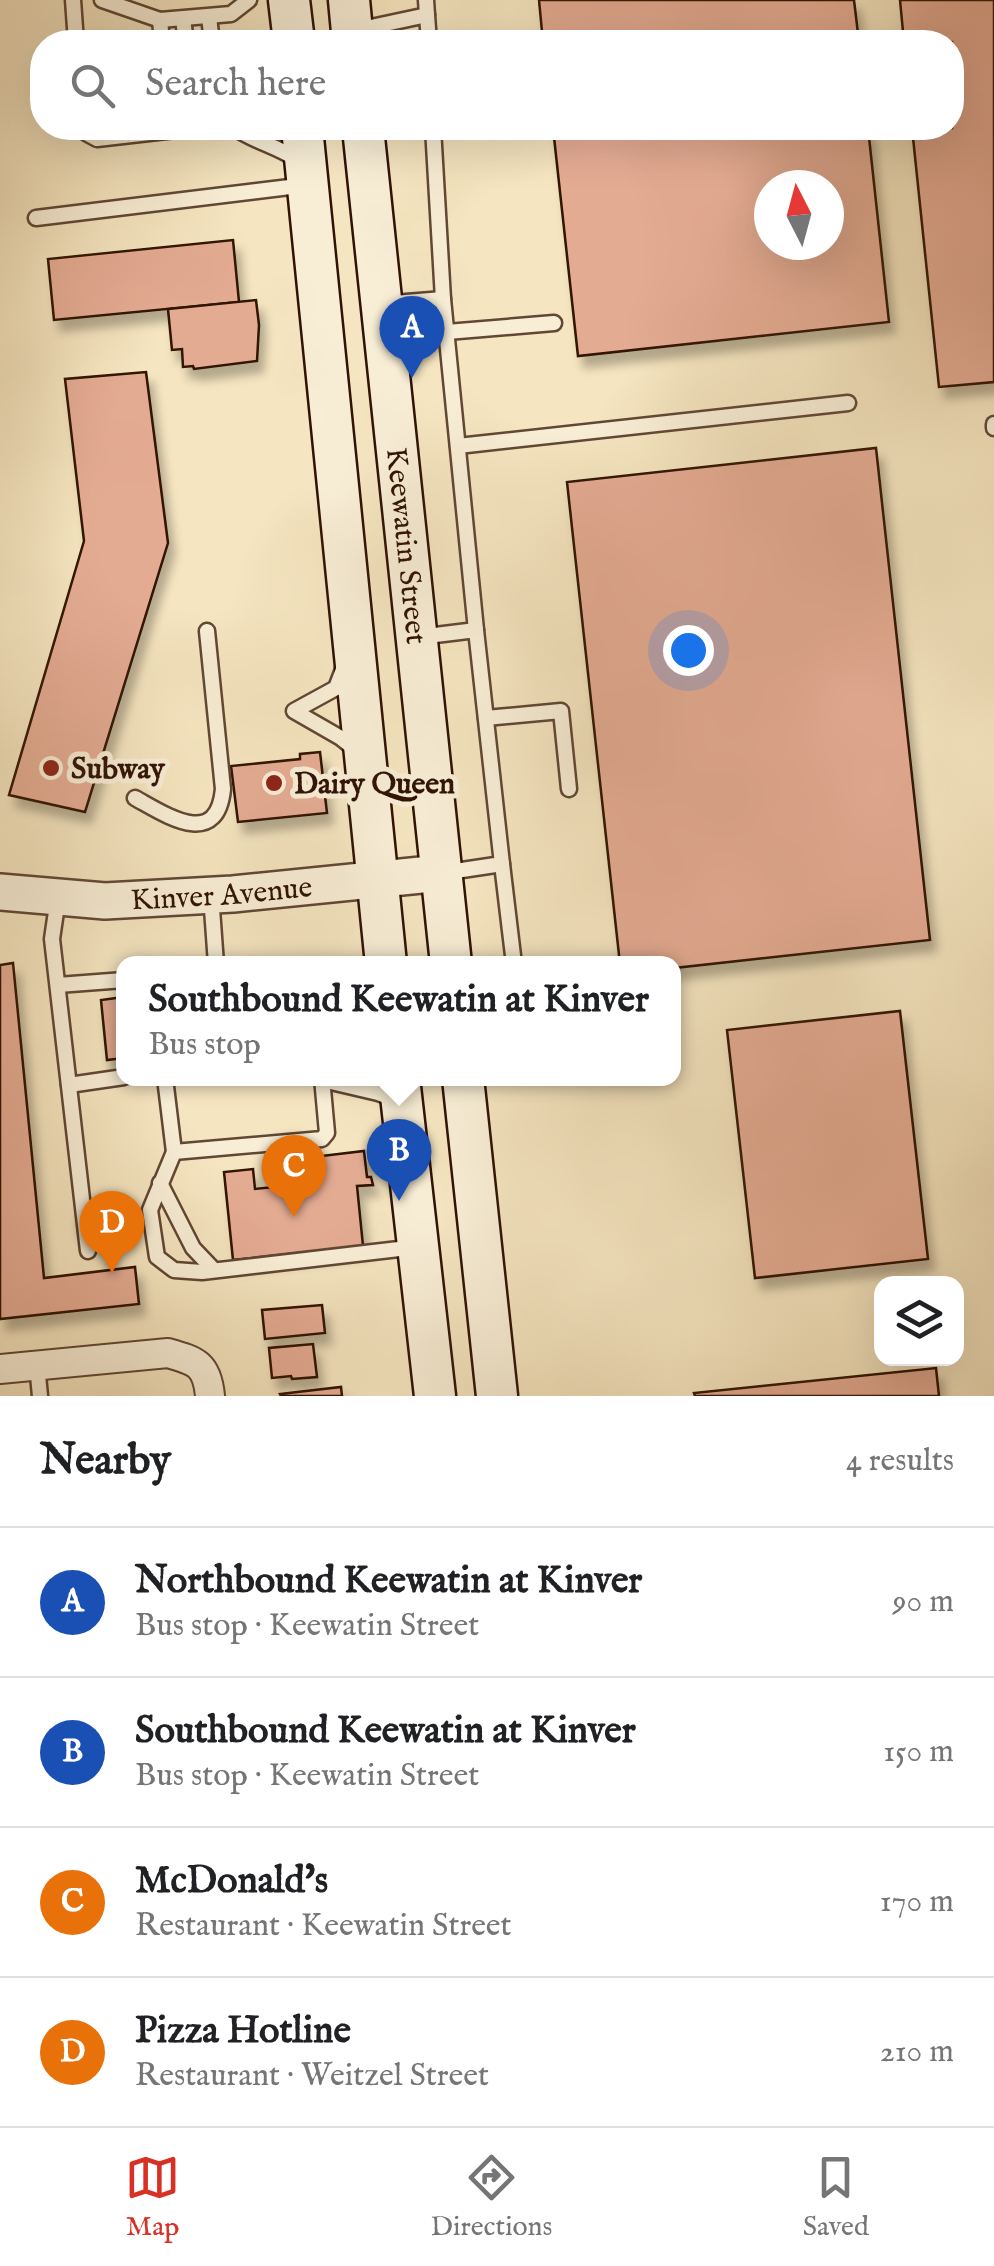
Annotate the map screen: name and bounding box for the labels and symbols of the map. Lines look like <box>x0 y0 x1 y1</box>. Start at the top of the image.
north arrow <box>754 170 844 260</box>
pin: A <box>380 296 444 378</box>
street label: Keewatin Street <box>376 446 434 646</box>
your location <box>663 625 714 676</box>
place label: Subway <box>71 751 166 789</box>
marker: Subway <box>40 757 62 779</box>
place label: Dairy Queen <box>294 766 455 804</box>
marker: Dairy Queen <box>263 772 285 794</box>
street label: Kinver Avenue <box>130 869 314 921</box>
pin: B <box>366 1118 432 1201</box>
pin: C <box>262 1134 326 1217</box>
pin: D <box>80 1190 144 1273</box>

